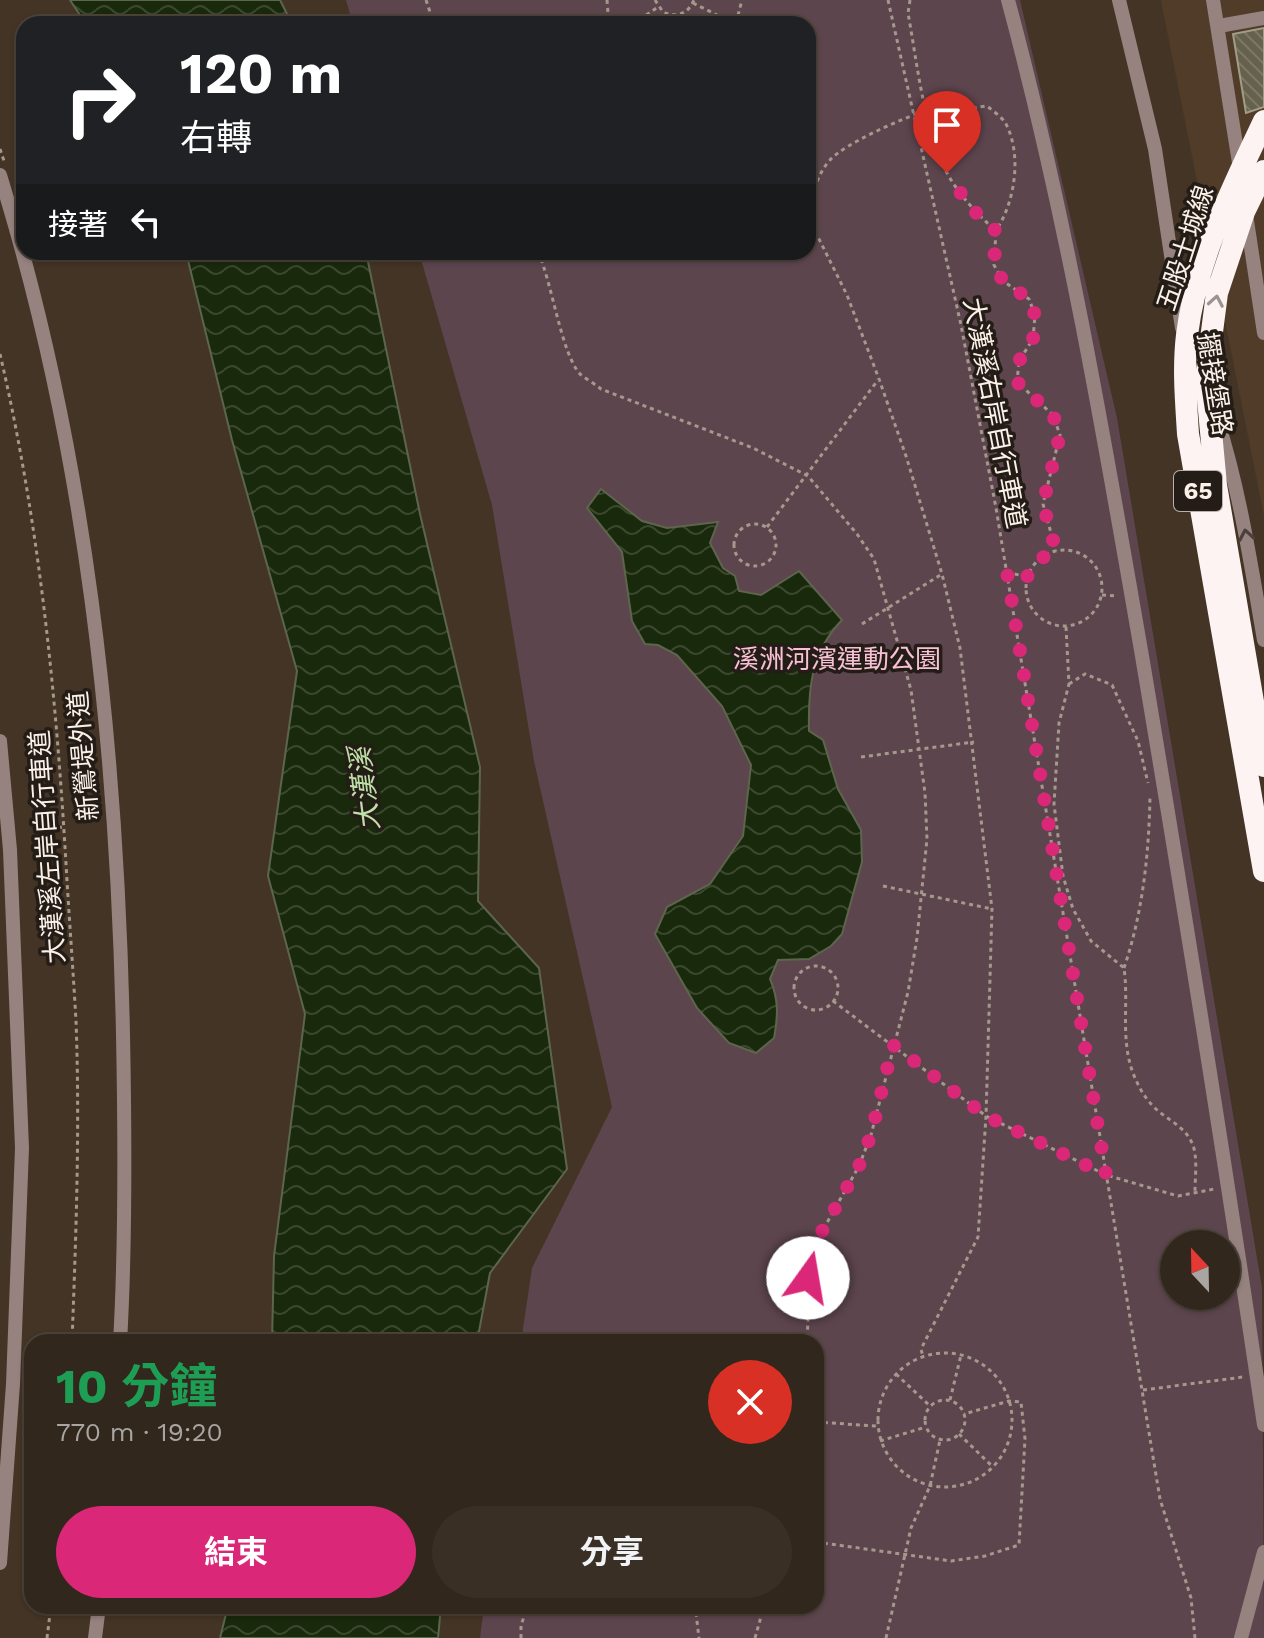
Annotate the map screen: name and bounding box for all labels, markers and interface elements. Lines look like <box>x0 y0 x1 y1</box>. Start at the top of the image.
text: 120 m <box>180 41 342 107</box>
icon: right <box>48 48 152 152</box>
pin <box>913 91 981 173</box>
icon: arrive <box>925 103 969 147</box>
text: 右轉 <box>180 117 252 159</box>
street label: 五股土城線 <box>1151 182 1219 314</box>
icon: left <box>124 200 168 244</box>
text: 接著 <box>48 207 108 242</box>
one-way arrow <box>1207 294 1224 308</box>
street label: 大漢溪右岸自行車道 <box>958 295 1032 531</box>
street label: 擺接堡路 <box>1192 330 1238 438</box>
road number: 65 <box>1174 471 1222 511</box>
one-way arrow <box>1238 529 1255 542</box>
park label: 溪洲河濱運動公園 <box>733 644 941 674</box>
street label: 新鶯堤外道 <box>62 690 104 822</box>
street label: 大漢溪左岸自行車道 <box>24 729 70 965</box>
water label: 大漢溪 <box>343 741 386 833</box>
north arrow <box>1160 1230 1240 1310</box>
map controls <box>1160 1230 1240 1310</box>
position arrow <box>766 1236 850 1320</box>
text: 10 分鐘 <box>56 1358 217 1415</box>
button: close <box>708 1360 792 1444</box>
text: 770 m · 19:20 <box>56 1417 223 1447</box>
button: 結束 <box>56 1506 416 1598</box>
button: 分享 <box>432 1506 792 1598</box>

